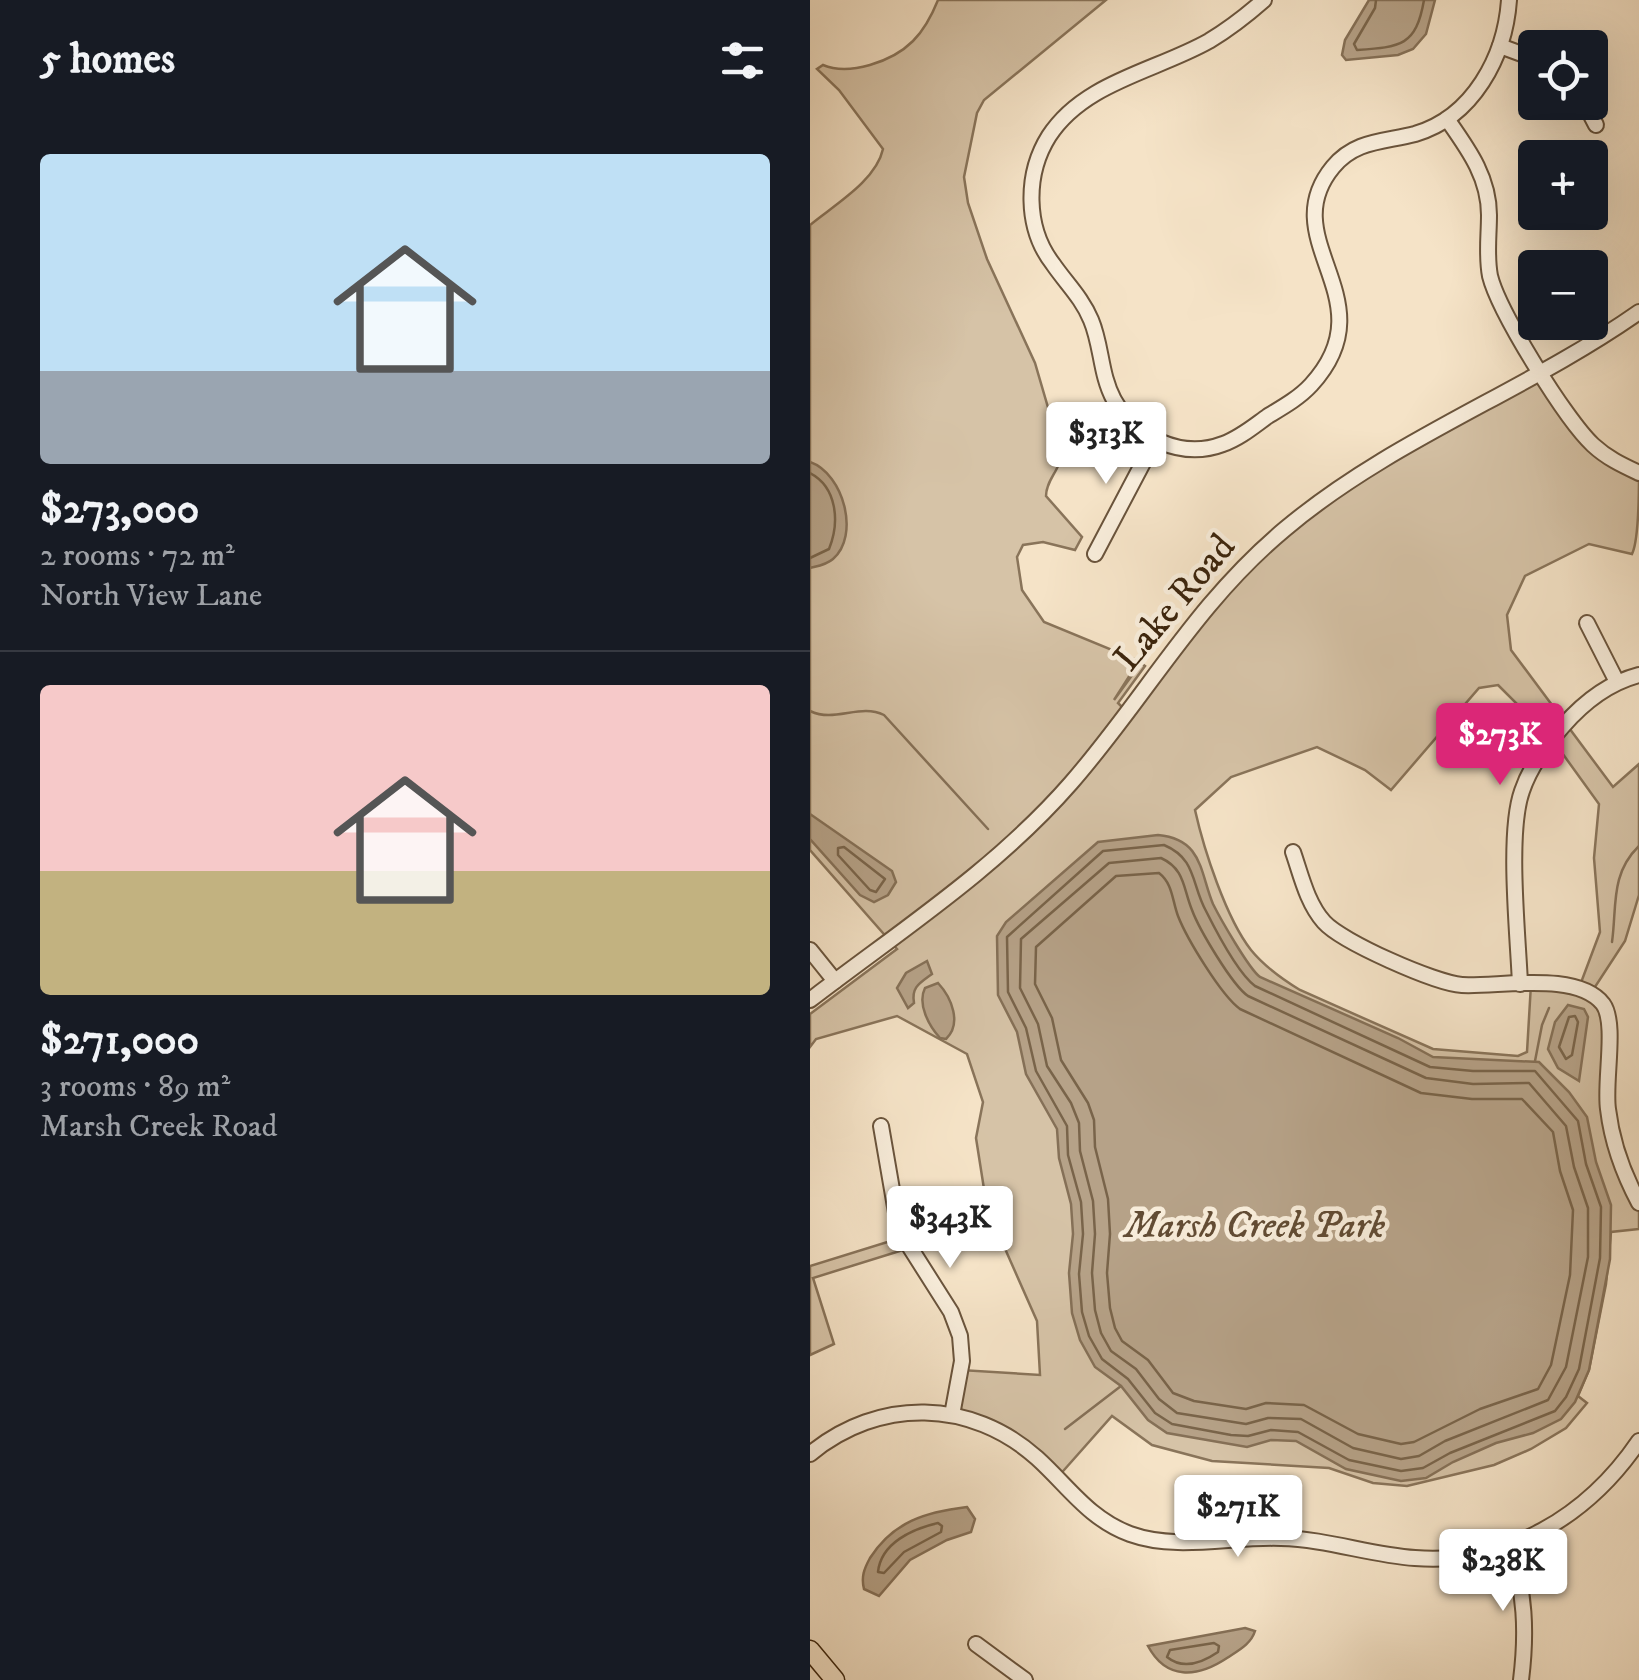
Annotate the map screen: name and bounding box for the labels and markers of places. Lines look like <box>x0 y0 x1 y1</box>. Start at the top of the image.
pin: $313K <box>1036 402 1176 487</box>
pin: $273K <box>1430 703 1570 788</box>
pin: $343K <box>880 1186 1020 1271</box>
pin: $271K <box>1168 1475 1308 1560</box>
pin: $238K <box>1433 1529 1573 1614</box>

